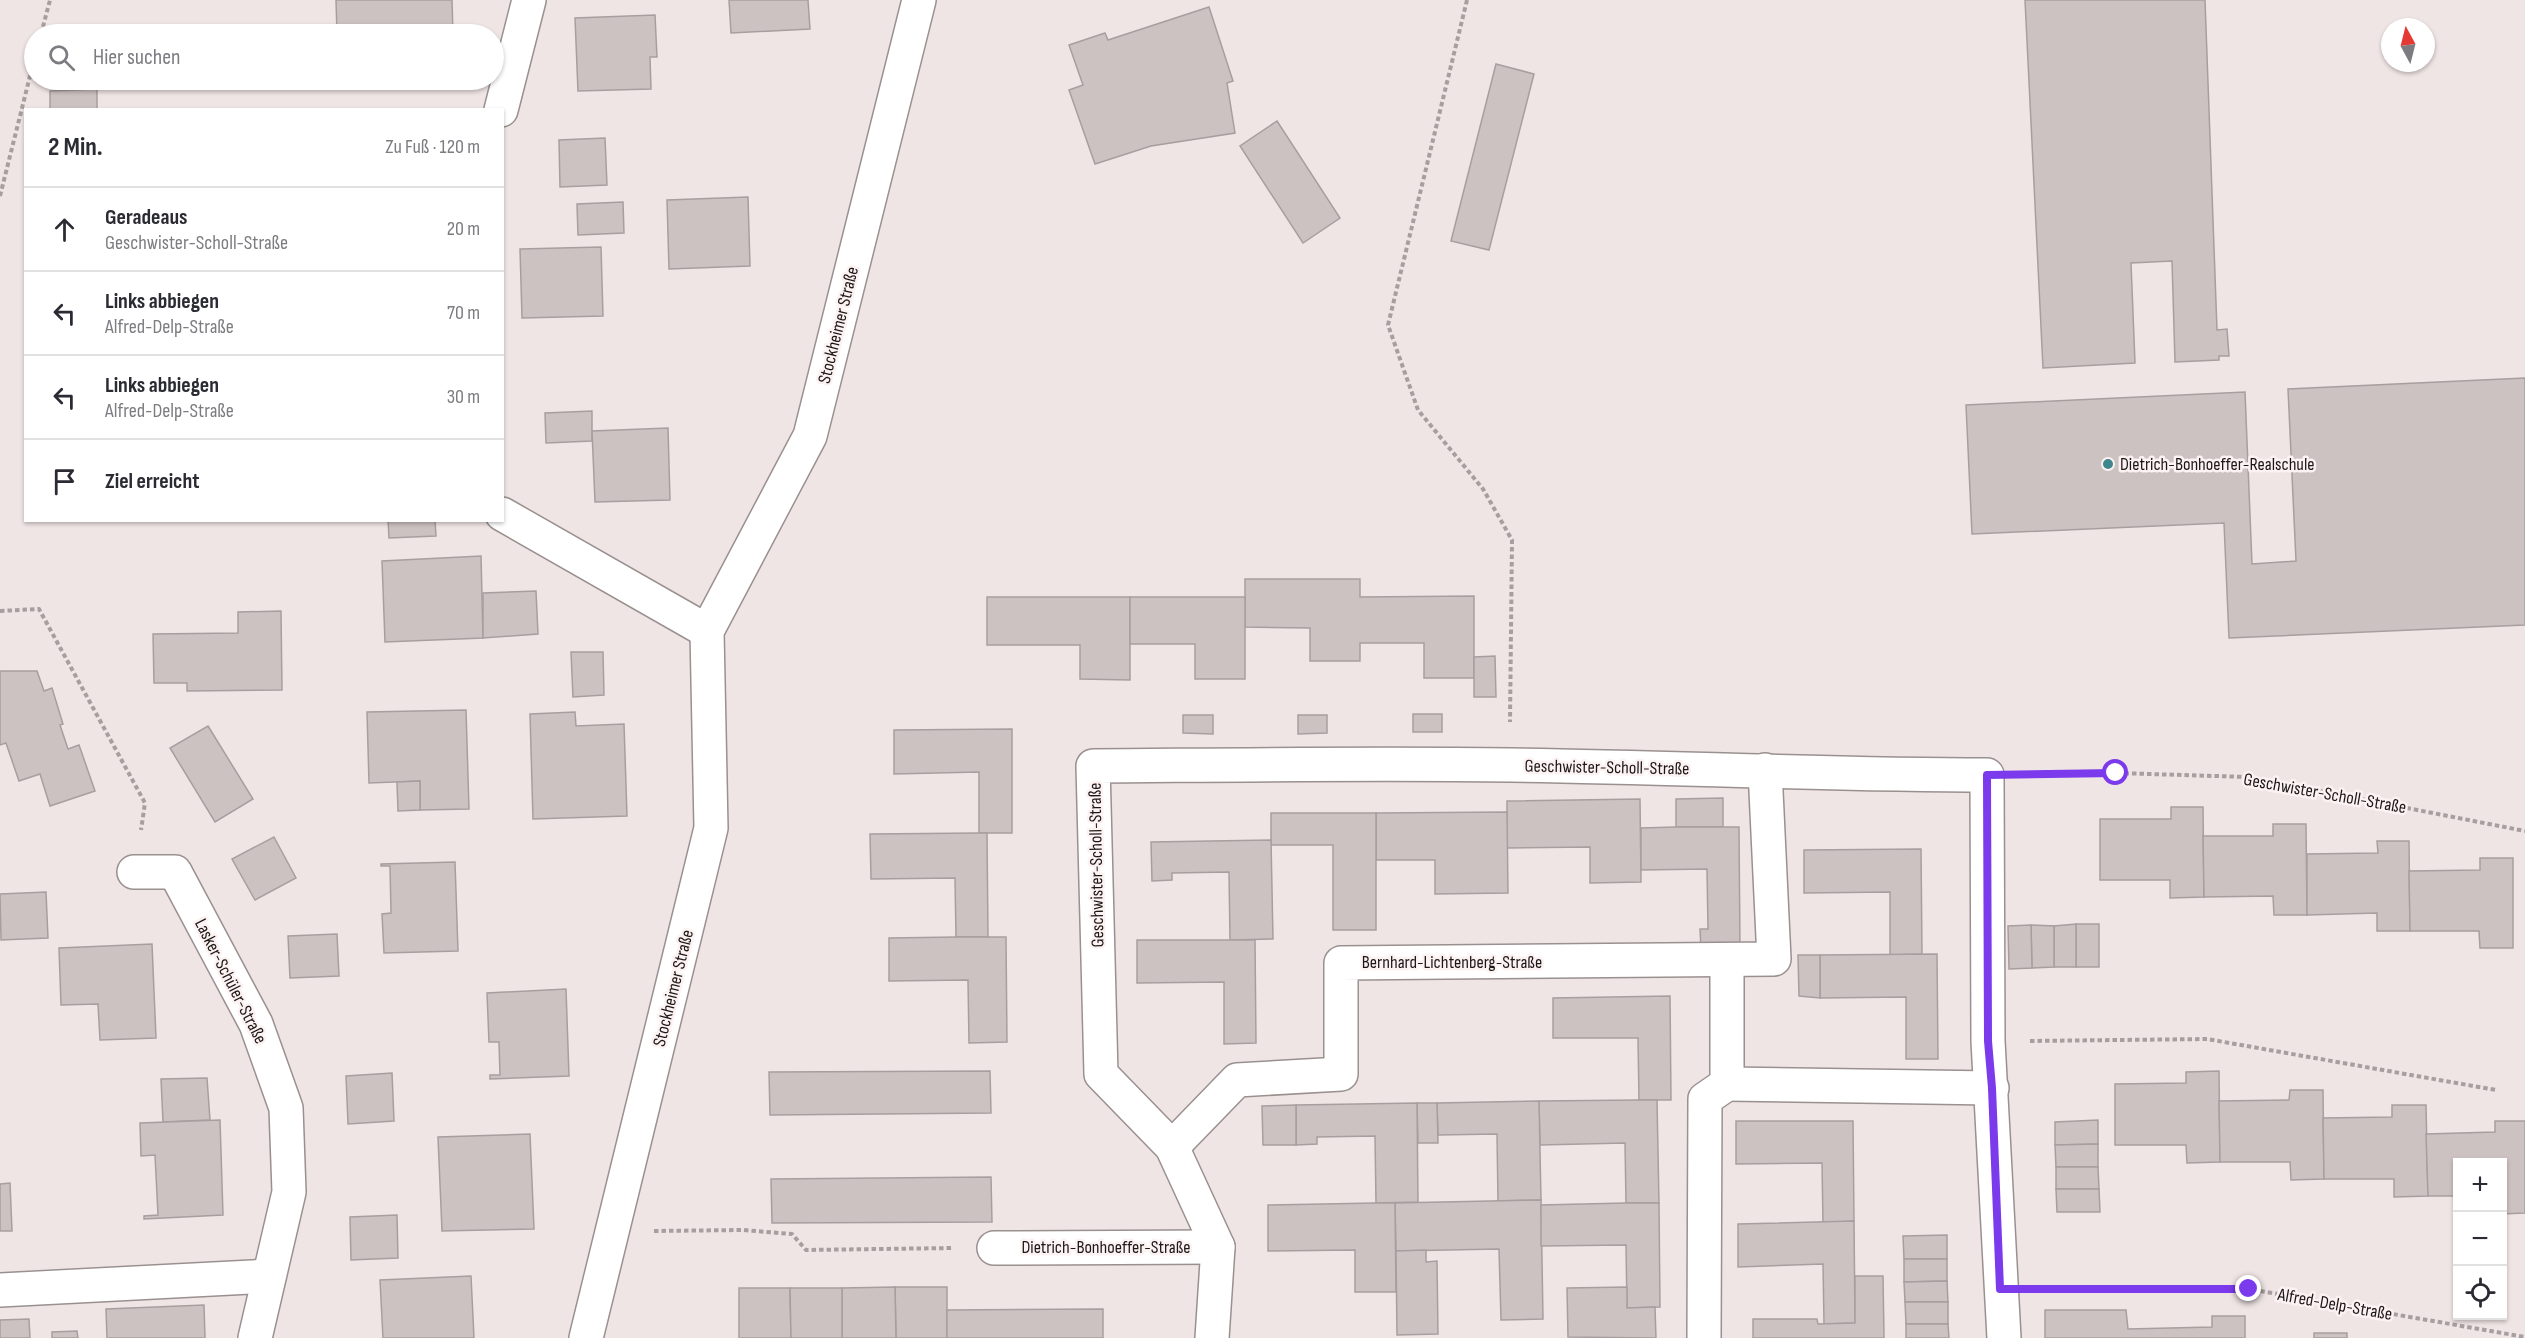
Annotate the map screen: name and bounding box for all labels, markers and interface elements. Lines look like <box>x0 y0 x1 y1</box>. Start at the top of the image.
north arrow <box>2381 18 2435 72</box>
search box <box>24 24 504 90</box>
icon: search <box>45 41 78 74</box>
text: Hier suchen <box>93 44 181 71</box>
text: 2 Min. <box>48 132 103 163</box>
text: Zu Fuß · 120 m <box>385 135 480 159</box>
text: Geradeaus <box>105 204 188 231</box>
icon: ahead <box>48 213 81 246</box>
text: 20 m <box>447 217 480 241</box>
text: Geschwister-Scholl-Straße <box>105 231 288 255</box>
street label: Stockheimer Straße <box>814 265 863 386</box>
text: Links abbiegen <box>105 288 219 315</box>
icon: left <box>48 297 81 330</box>
text: 70 m <box>447 301 480 325</box>
text: Alfred-Delp-Straße <box>105 315 234 339</box>
text: Links abbiegen <box>105 372 219 399</box>
icon: left <box>48 381 81 414</box>
text: 30 m <box>447 385 480 409</box>
text: Alfred-Delp-Straße <box>105 399 234 423</box>
place label: Dietrich-Bonhoeffer-Realschule <box>2120 454 2314 475</box>
marker: Dietrich-Bonhoeffer-Realschule <box>2101 457 2115 471</box>
icon: arrive <box>48 465 81 498</box>
text: Ziel erreicht <box>105 468 200 495</box>
street label: Geschwister-Scholl-Straße <box>1524 756 1690 779</box>
route start <box>2102 759 2128 785</box>
street label: Geschwister-Scholl-Straße <box>2242 769 2408 818</box>
street label: Geschwister-Scholl-Straße <box>1085 782 1108 948</box>
street label: Lasker-Schüler-Straße <box>190 915 271 1047</box>
street label: Stockheimer Straße <box>649 928 698 1049</box>
street label: Bernhard-Lichtenberg-Straße <box>1362 952 1542 973</box>
map controls <box>2453 1158 2507 1320</box>
button: + <box>2453 1158 2507 1212</box>
button: − <box>2453 1212 2507 1266</box>
street label: Dietrich-Bonhoeffer-Straße <box>1021 1237 1191 1258</box>
button: locate <box>2453 1266 2507 1320</box>
route end <box>2235 1275 2261 1301</box>
street label: Alfred-Delp-Straße <box>2275 1284 2394 1325</box>

